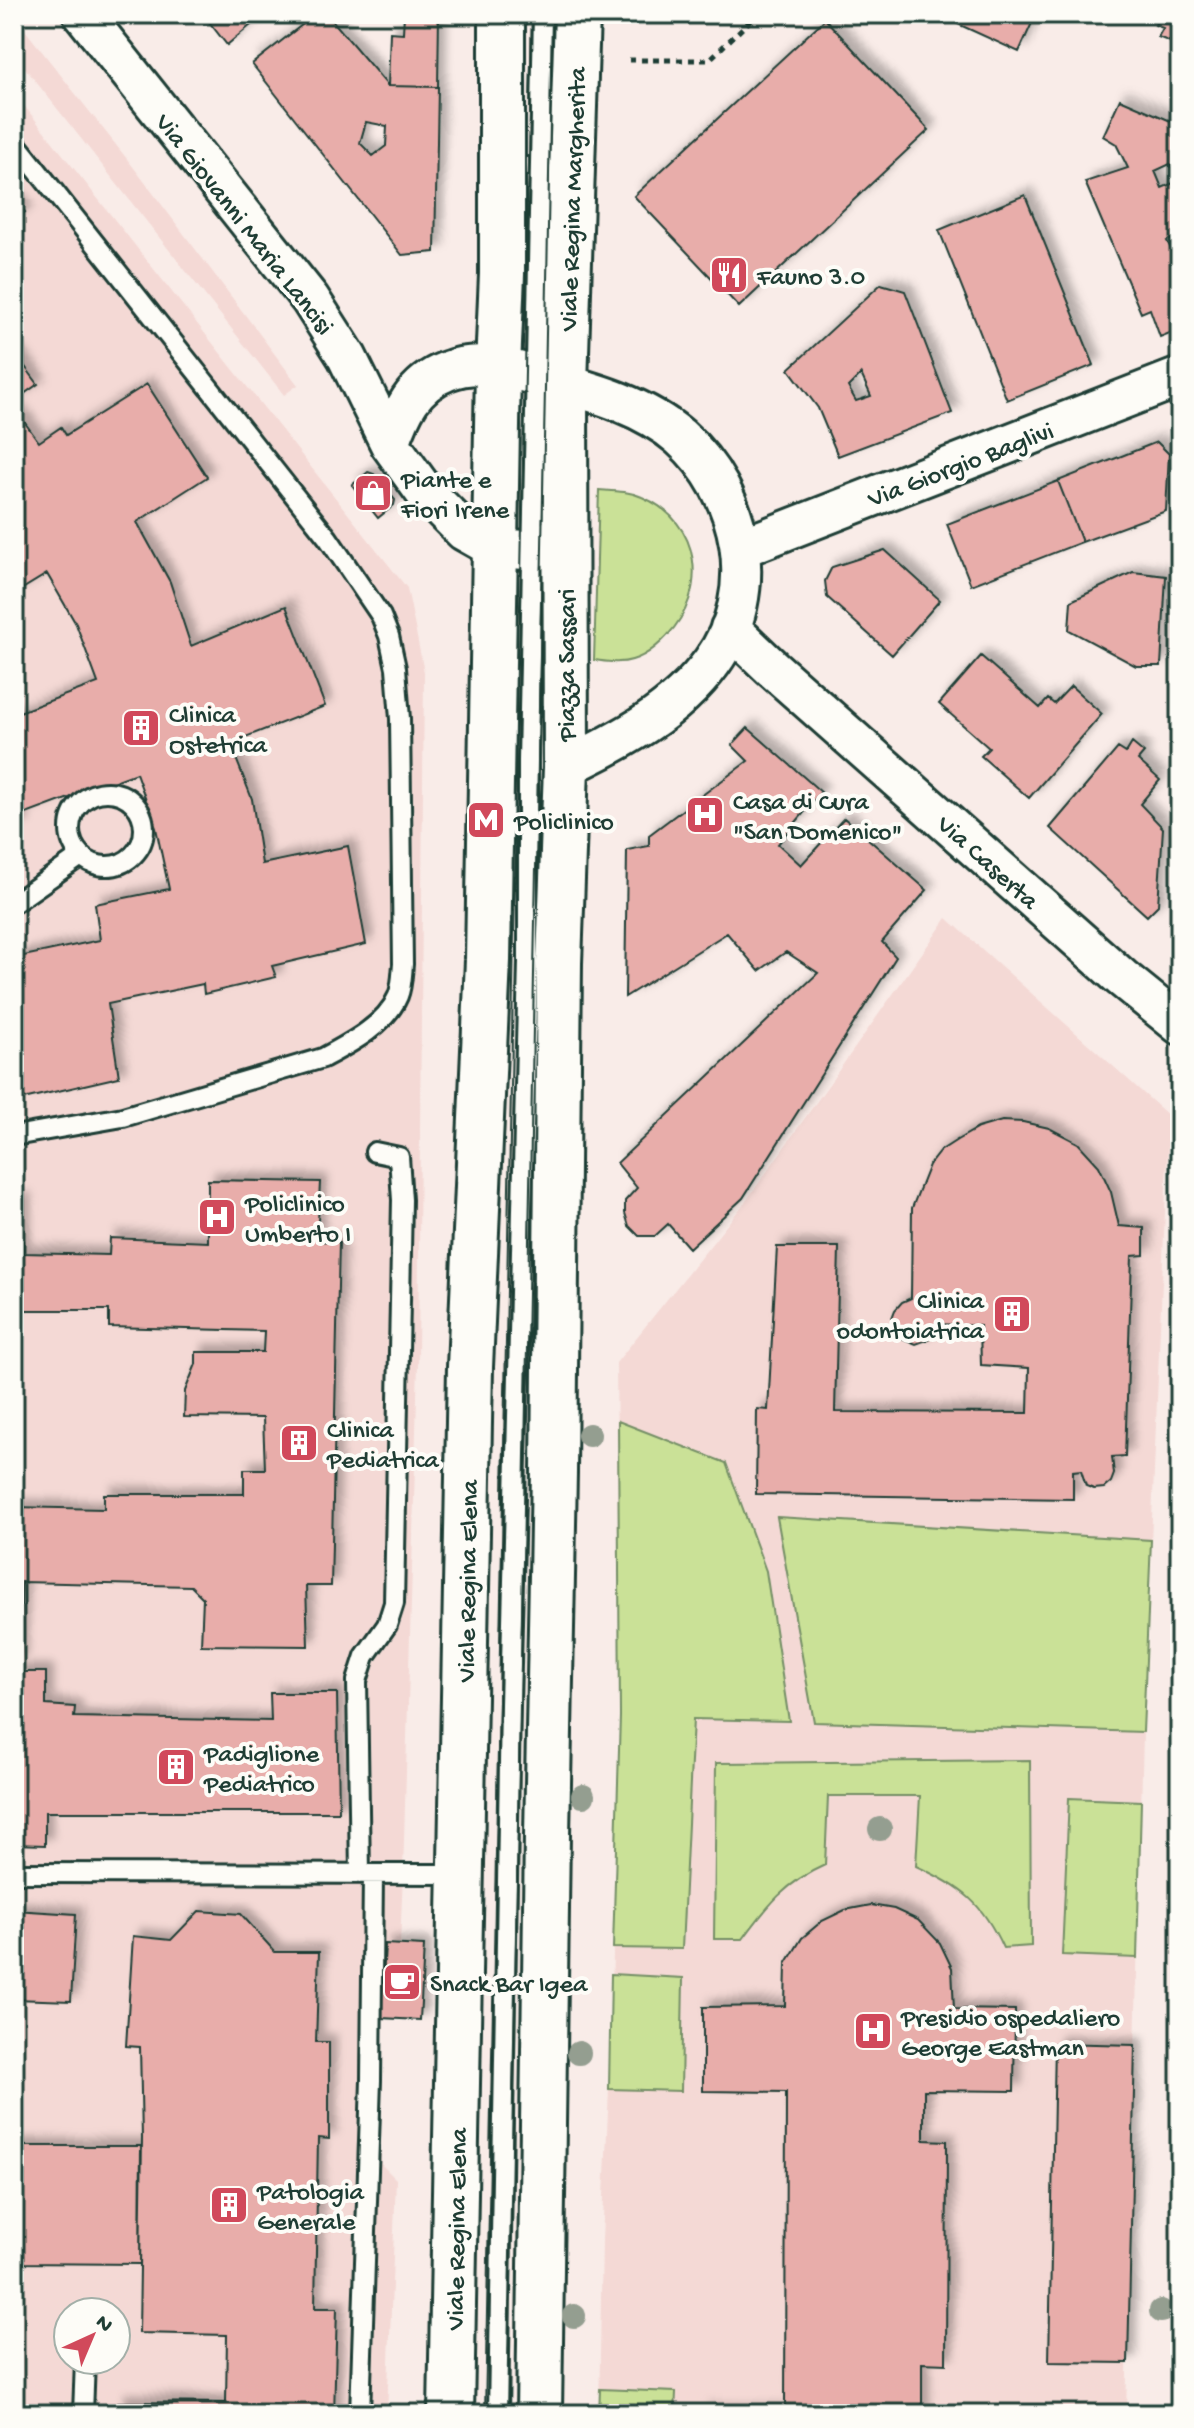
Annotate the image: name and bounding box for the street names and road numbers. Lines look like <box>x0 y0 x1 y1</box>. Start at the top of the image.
street label: Viale Regina Margherita <box>555 65 596 333</box>
street label: Via Giovanni Maria Lancisi <box>146 108 339 343</box>
street label: Via Giorgio Baglivi <box>863 418 1059 517</box>
street label: Piazza Sassari <box>554 589 585 742</box>
street label: Via Caserta <box>928 810 1045 919</box>
street label: Viale Regina Elena <box>453 1478 488 1684</box>
street label: Viale Regina Elena <box>442 2126 477 2332</box>

